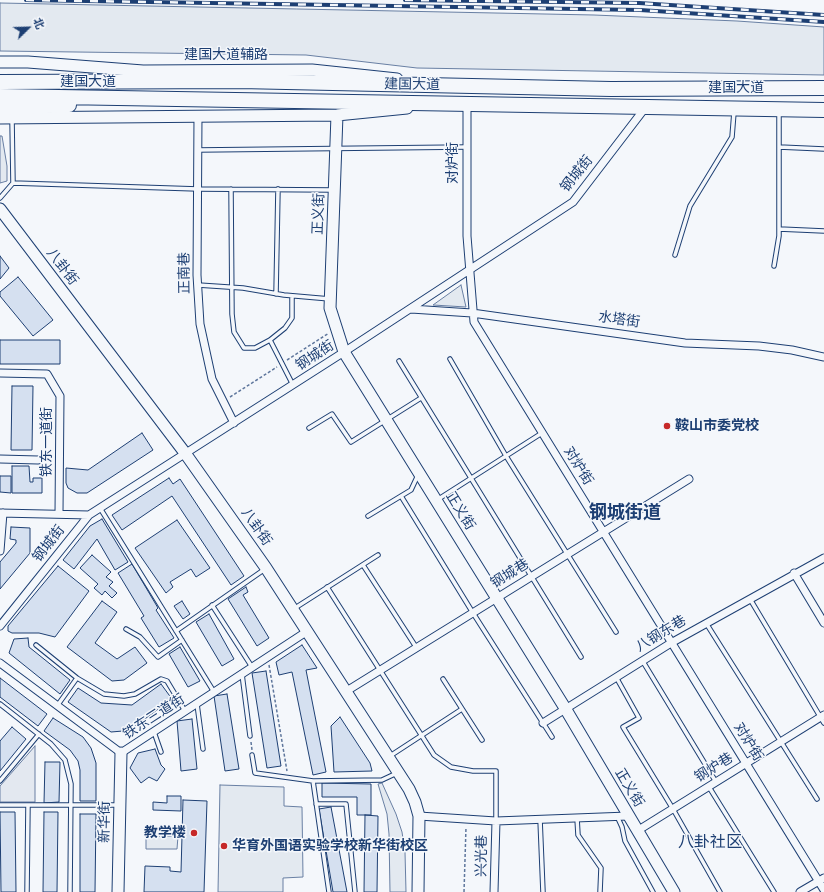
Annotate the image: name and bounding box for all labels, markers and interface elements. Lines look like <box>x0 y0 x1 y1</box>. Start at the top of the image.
north arrow <box>8 8 48 48</box>
text: 北 <box>30 16 48 31</box>
street label: 建国大道辅路 <box>184 47 268 63</box>
street label: 建国大道 <box>60 74 116 90</box>
street label: 建国大道 <box>384 76 440 94</box>
street label: 建国大道 <box>708 80 764 96</box>
street label: 对炉街 <box>445 142 461 184</box>
street label: 钢城街 <box>557 152 597 196</box>
street label: 正义街 <box>310 193 328 235</box>
street label: 八卦街 <box>43 245 81 289</box>
street label: 正南巷 <box>176 252 194 294</box>
street label: 水塔街 <box>597 309 641 331</box>
street label: 钢城街 <box>293 338 337 374</box>
street label: 铁东一道街 <box>39 407 55 477</box>
place label: 鞍山市委党校 <box>675 418 759 434</box>
marker: 鞍山市委党校 <box>662 421 672 431</box>
street label: 对炉街 <box>560 444 596 488</box>
street label: 正义街 <box>442 489 478 533</box>
district label: 钢城街道 <box>589 502 661 524</box>
street label: 八卦街 <box>237 505 275 549</box>
street label: 钢城街 <box>29 522 69 566</box>
street label: 钢城巷 <box>488 556 532 592</box>
street label: 八钢东巷 <box>633 612 689 656</box>
street label: 铁东三道街 <box>120 691 188 743</box>
street label: 对炉街 <box>730 720 766 764</box>
street label: 钢炉巷 <box>692 750 736 786</box>
street label: 正义街 <box>611 766 647 810</box>
street label: 新华街 <box>96 801 114 843</box>
place label: 教学楼 <box>144 825 186 841</box>
marker: 教学楼 <box>189 828 199 838</box>
district label: 八卦社区 <box>678 833 742 853</box>
street label: 兴光巷 <box>473 835 491 877</box>
place label: 华育外国语实验学校新华街校区 <box>232 838 428 854</box>
marker: 华育外国语实验学校新华街校区 <box>219 841 229 851</box>

